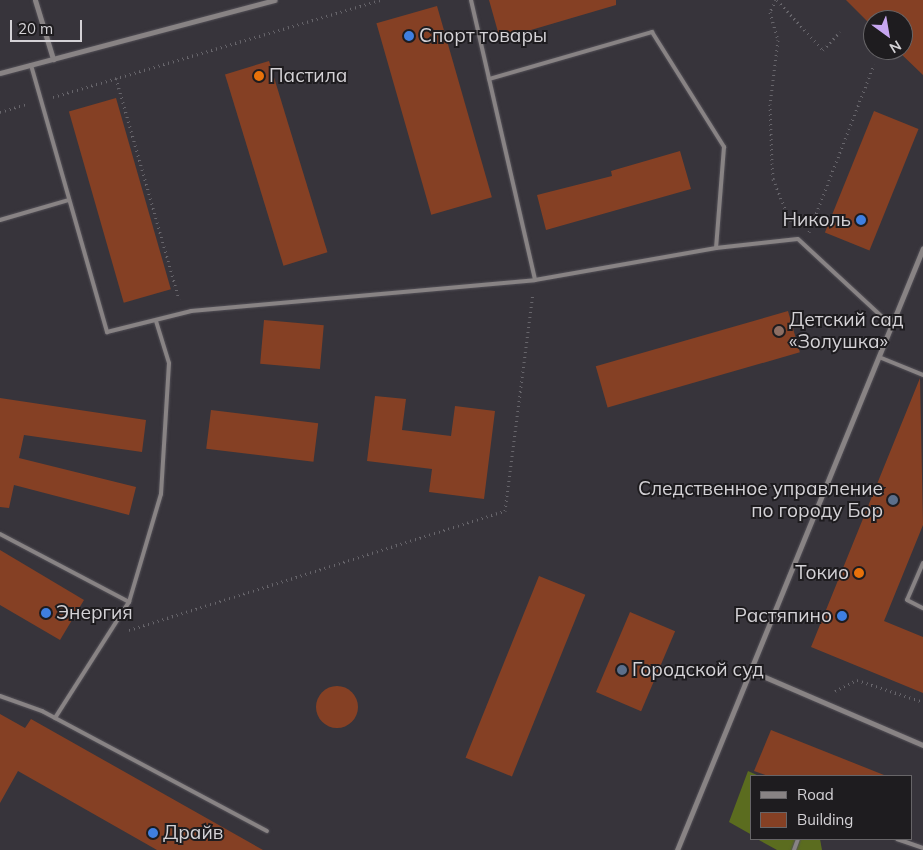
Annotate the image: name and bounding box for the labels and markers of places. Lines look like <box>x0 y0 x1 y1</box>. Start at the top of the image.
place label: Спорт товары <box>419 25 547 47</box>
marker: Спорт товары <box>403 30 415 42</box>
place label: Пастила <box>269 65 347 87</box>
marker: Пастила <box>253 70 265 82</box>
place label: Николь <box>782 209 851 231</box>
marker: Николь <box>855 214 867 226</box>
place label: Детский сад «Золушка» <box>789 309 903 353</box>
marker: Детский сад «Золушка» <box>773 325 785 337</box>
place label: Следственное управление по городу Бор <box>638 478 883 522</box>
marker: Следственное управление по городу Бор <box>887 494 899 506</box>
place label: Токио <box>795 562 849 584</box>
marker: Токио <box>853 567 865 579</box>
place label: Энергия <box>56 602 133 624</box>
place label: Растяпино <box>735 605 832 627</box>
marker: Энергия <box>40 607 52 619</box>
marker: Растяпино <box>836 610 848 622</box>
place label: Городской суд <box>632 659 764 681</box>
marker: Городской суд <box>616 664 628 676</box>
place label: Драйв <box>163 822 223 844</box>
marker: Драйв <box>147 827 159 839</box>

